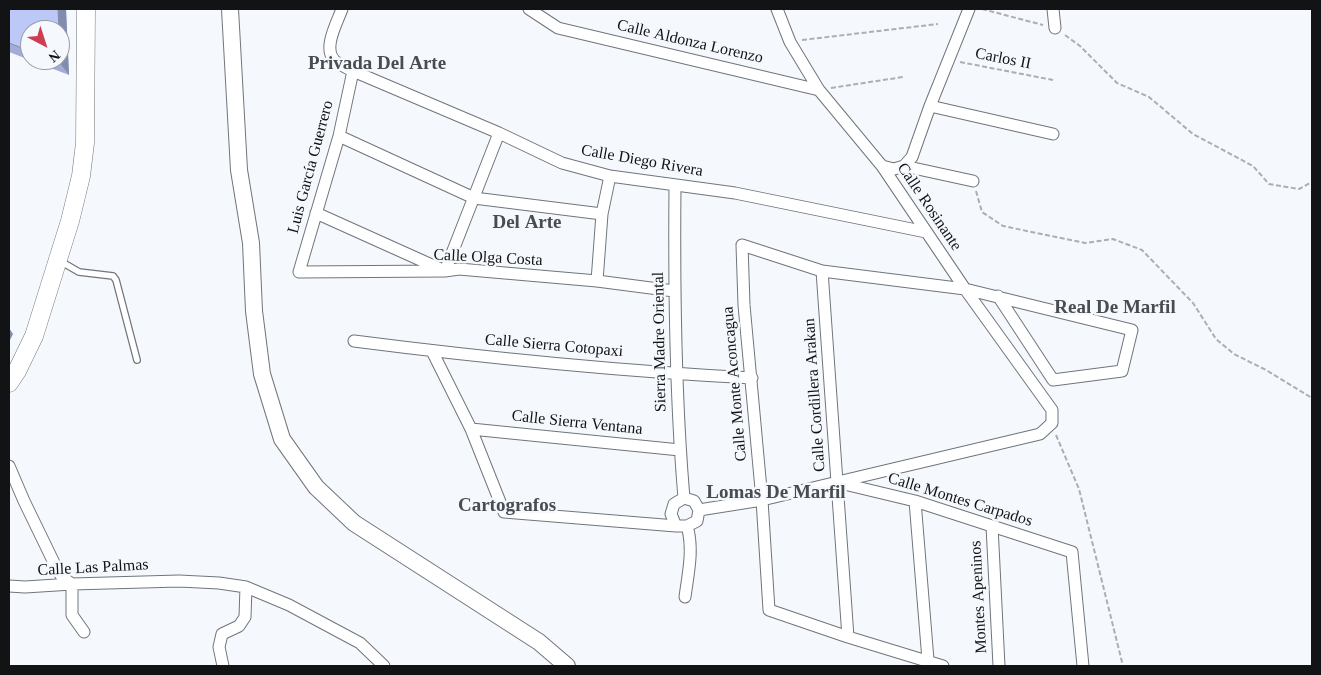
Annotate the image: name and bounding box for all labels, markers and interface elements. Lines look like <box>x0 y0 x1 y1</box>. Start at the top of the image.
street label: Calle Aldonza Lorenzo <box>615 16 765 68</box>
north arrow <box>20 20 70 70</box>
street label: Carlos II <box>973 44 1033 74</box>
text: N <box>46 47 63 65</box>
district label: Privada Del Arte <box>308 53 446 75</box>
street label: Luis García Guerrero <box>284 98 338 236</box>
street label: Calle Diego Rivera <box>580 141 704 181</box>
street label: Calle Rosinante <box>893 159 965 255</box>
district label: Del Arte <box>492 212 562 234</box>
street label: Calle Olga Costa <box>433 246 543 270</box>
street label: Sierra Madre Oriental <box>649 272 671 412</box>
district label: Real De Marfil <box>1054 297 1176 319</box>
street label: Calle Monte Aconcagua <box>719 306 751 462</box>
street label: Calle Cordillera Arakan <box>800 318 830 472</box>
street label: Calle Sierra Cotopaxi <box>484 330 624 362</box>
street label: Calle Sierra Ventana <box>511 407 643 439</box>
street label: Calle Montes Carpados <box>885 469 1035 531</box>
district label: Lomas De Marfil <box>706 482 846 504</box>
district label: Cartografos <box>458 495 556 517</box>
street label: Montes Apeninos <box>966 540 992 654</box>
street label: Calle Las Palmas <box>37 556 149 580</box>

